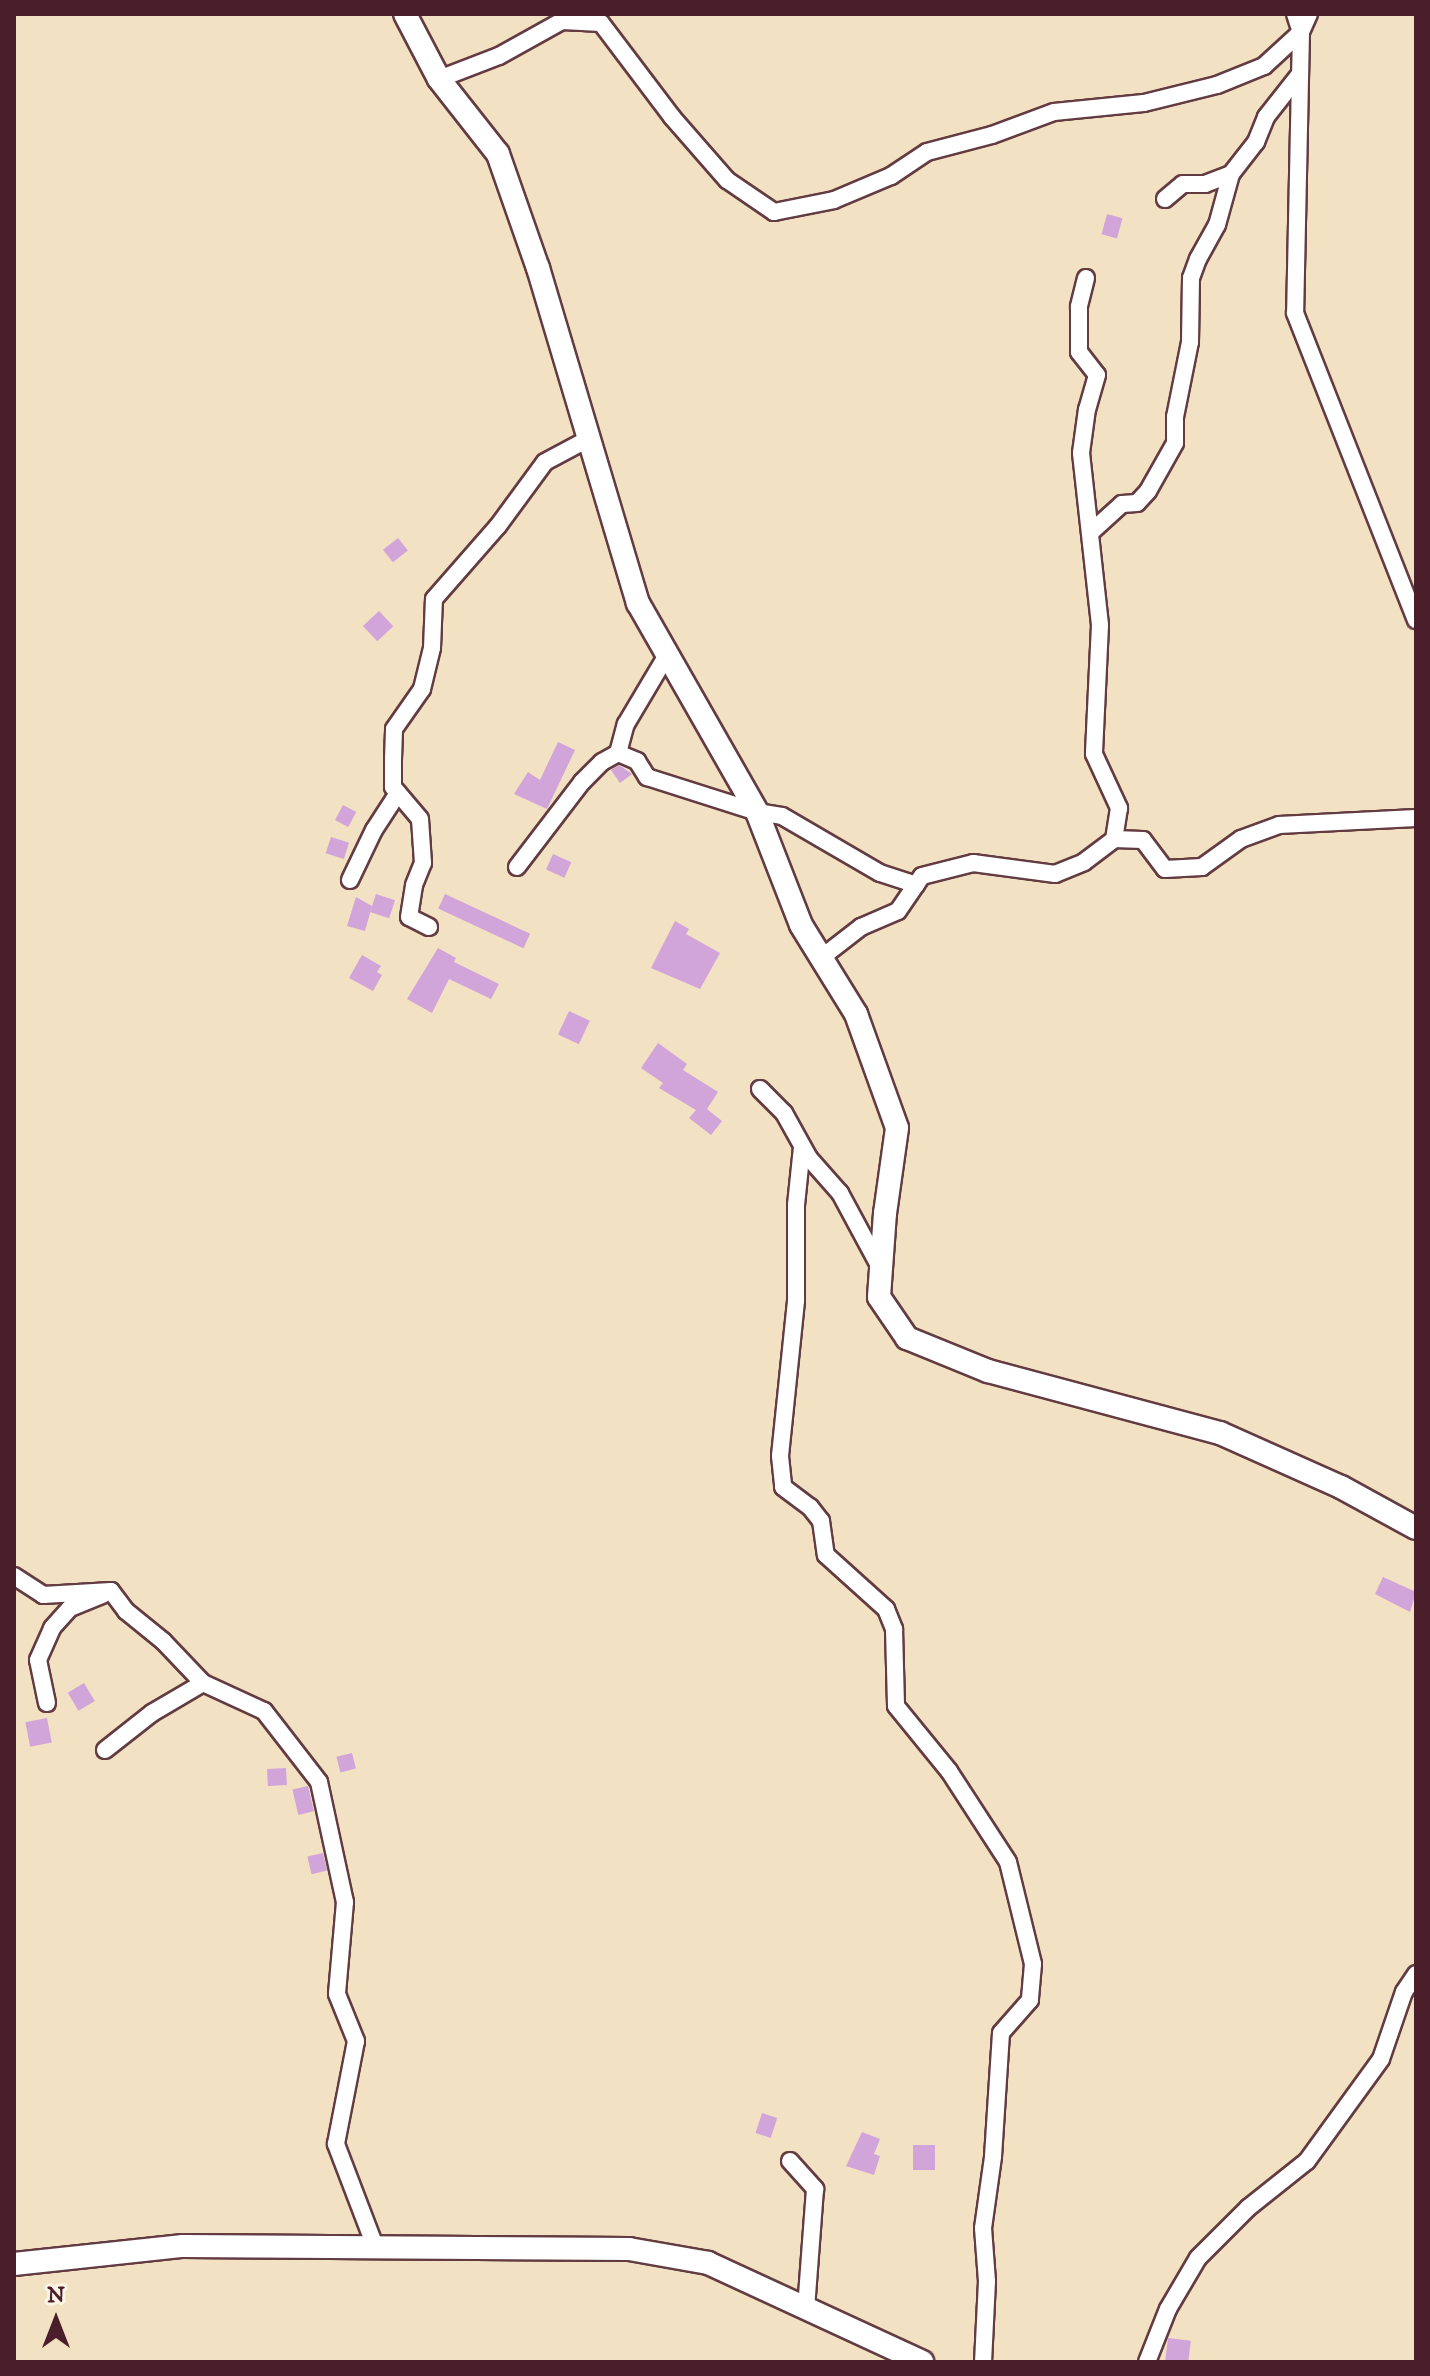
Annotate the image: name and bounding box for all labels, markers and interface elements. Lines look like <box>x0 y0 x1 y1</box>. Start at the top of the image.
north arrow <box>16 2280 96 2360</box>
text: N <box>47 2282 65 2309</box>

